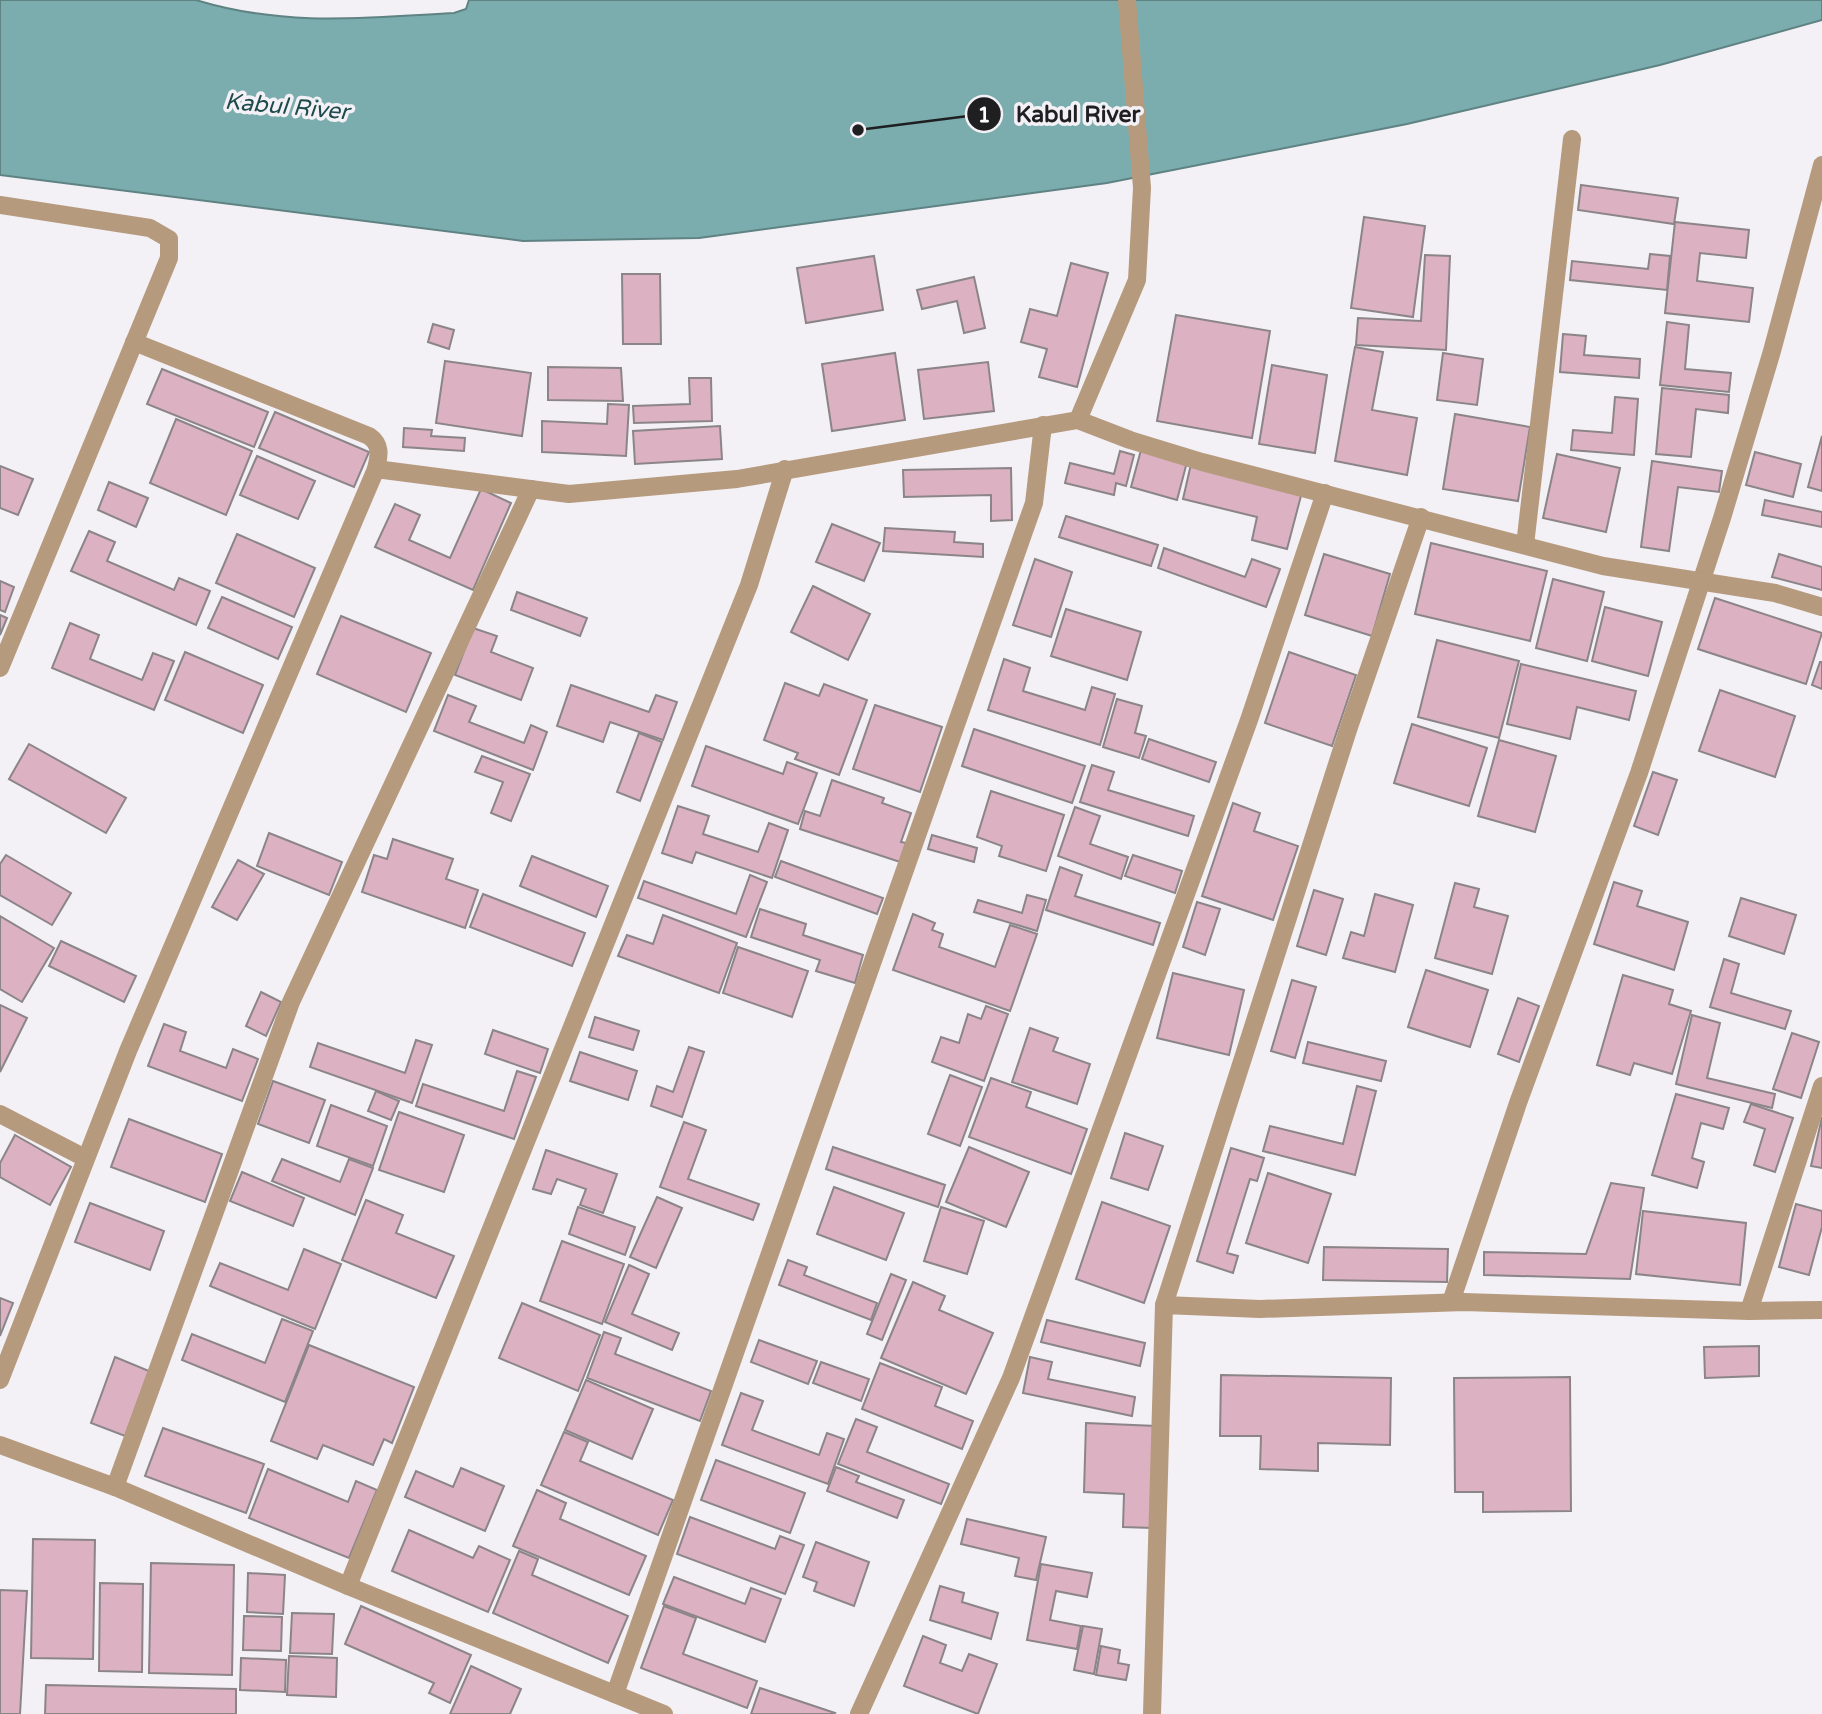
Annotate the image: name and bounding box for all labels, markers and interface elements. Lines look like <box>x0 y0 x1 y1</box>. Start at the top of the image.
water label: Kabul River <box>224 88 353 127</box>
callout: Kabul River <box>967 92 1154 136</box>
text: Kabul River <box>1016 101 1141 129</box>
text: 1 <box>977 103 991 128</box>

